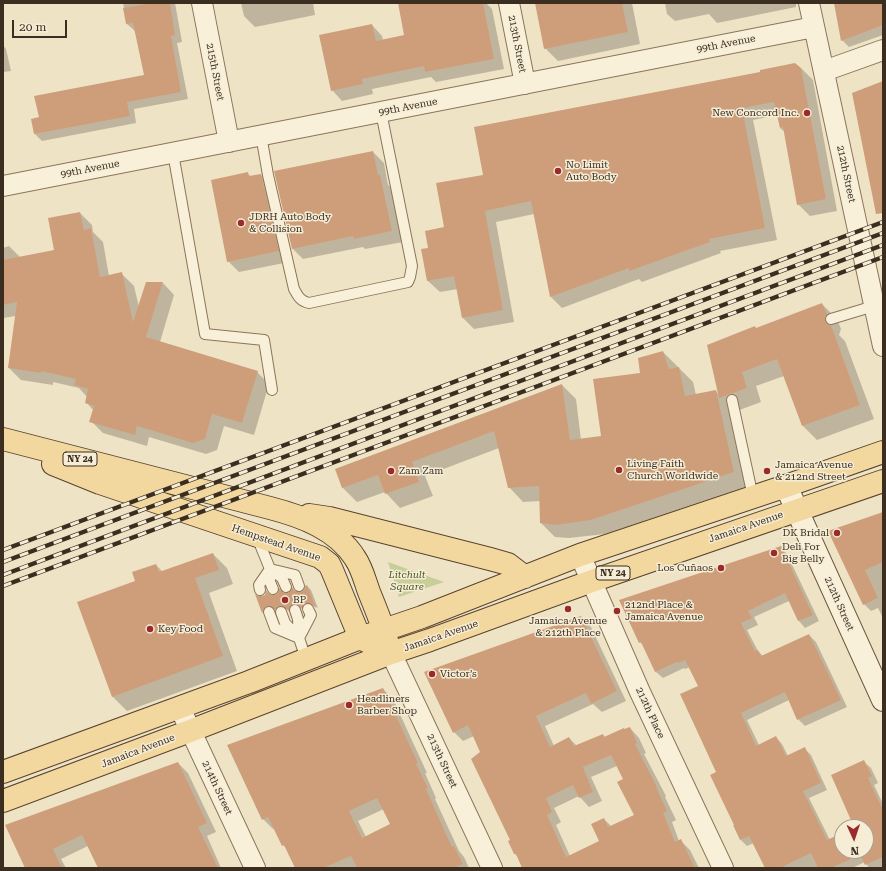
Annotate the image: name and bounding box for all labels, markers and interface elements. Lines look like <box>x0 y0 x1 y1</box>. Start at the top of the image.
scale bar <box>14 12 69 38</box>
street label: 213th Street <box>506 14 528 74</box>
text: 20 m <box>19 20 46 34</box>
street label: 99th Avenue <box>696 32 756 56</box>
street label: 215th Street <box>204 42 226 102</box>
street label: 99th Avenue <box>378 95 438 119</box>
place label: New Concord Inc. <box>712 107 799 119</box>
marker: New Concord Inc. <box>802 108 812 118</box>
street label: 212th Street <box>834 144 858 204</box>
street label: 99th Avenue <box>60 157 120 181</box>
place label: No Limit Auto Body <box>566 159 617 182</box>
marker: No Limit Auto Body <box>553 166 563 176</box>
place label: JDRH Auto Body & Collision <box>249 211 331 234</box>
marker: JDRH Auto Body & Collision <box>236 218 246 228</box>
road number: NY 24 <box>63 452 97 466</box>
place label: Living Faith Church Worldwide <box>627 458 718 482</box>
place label: Jamaica Avenue & 212nd Street <box>775 459 853 482</box>
place label: Zam Zam <box>399 465 443 477</box>
marker: Living Faith Church Worldwide <box>614 465 624 475</box>
marker: Zam Zam <box>386 466 396 476</box>
marker: Jamaica Avenue & 212nd Street <box>762 466 772 476</box>
street label: Jamaica Avenue <box>707 509 785 545</box>
street label: Hempstead Avenue <box>230 522 322 564</box>
place label: DK Bridal <box>783 527 829 539</box>
marker: DK Bridal <box>832 528 842 538</box>
place label: Deli For Big Belly <box>782 541 824 564</box>
marker: Deli For Big Belly <box>769 548 779 558</box>
place label: Los Cuñaos <box>657 562 713 574</box>
marker: Los Cuñaos <box>716 563 726 573</box>
road number: NY 24 <box>596 566 630 580</box>
park label: Litchult Square <box>388 569 426 592</box>
street label: 212th Street <box>822 575 856 633</box>
place label: BP <box>293 594 306 606</box>
marker: BP <box>280 595 290 605</box>
place label: 212nd Place & Jamaica Avenue <box>625 599 703 622</box>
marker: Jamaica Avenue & 212th Place <box>563 604 573 614</box>
marker: 212nd Place & Jamaica Avenue <box>612 606 622 616</box>
place label: Jamaica Avenue & 212th Place <box>529 615 607 638</box>
street label: Jamaica Avenue <box>402 618 480 654</box>
place label: Key Food <box>158 623 203 635</box>
marker: Key Food <box>145 624 155 634</box>
place label: Victor’s <box>440 668 477 680</box>
marker: Victor’s <box>427 669 437 679</box>
street label: 212th Place <box>633 685 667 741</box>
place label: Headliners Barber Shop <box>357 693 417 716</box>
marker: Headliners Barber Shop <box>344 700 354 710</box>
street label: Jamaica Avenue <box>99 731 177 771</box>
street label: 213th Street <box>424 732 460 790</box>
street label: 214th Street <box>199 759 235 817</box>
north arrow <box>834 819 874 859</box>
text: N <box>850 844 859 857</box>

